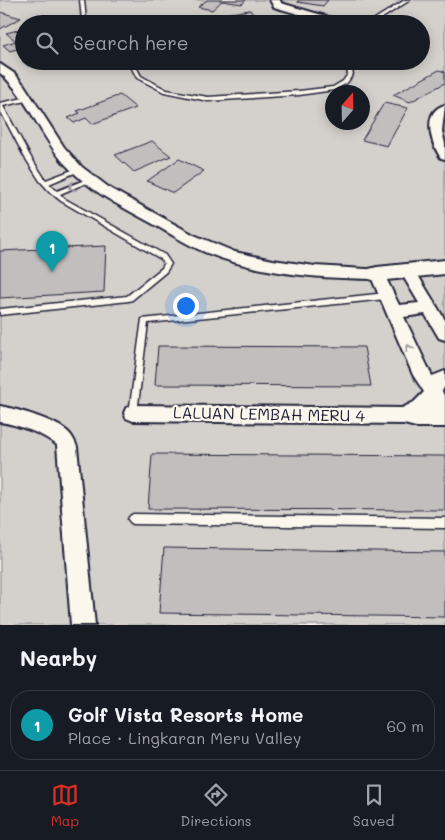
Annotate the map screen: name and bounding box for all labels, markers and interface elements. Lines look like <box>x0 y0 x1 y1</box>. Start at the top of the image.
search box <box>15 15 430 70</box>
icon: search <box>33 29 61 57</box>
text: Search here <box>73 30 189 55</box>
north arrow <box>325 85 370 130</box>
one-way arrow <box>68 180 77 191</box>
pin: 1 <box>36 231 68 272</box>
your location <box>173 293 199 319</box>
one-way arrow <box>405 345 415 354</box>
street label: LALUAN LEMBAH MERU 4 <box>173 401 366 426</box>
text: Nearby <box>20 644 97 671</box>
text: Golf Vista Resorts Home <box>68 702 303 727</box>
text: 1 <box>33 715 41 736</box>
text: 60 m <box>387 715 424 736</box>
text: Place · Lingkaran Meru Valley <box>68 727 301 748</box>
tab: Map <box>51 781 79 830</box>
tab: Directions <box>180 781 252 830</box>
tab: Saved <box>353 781 394 830</box>

